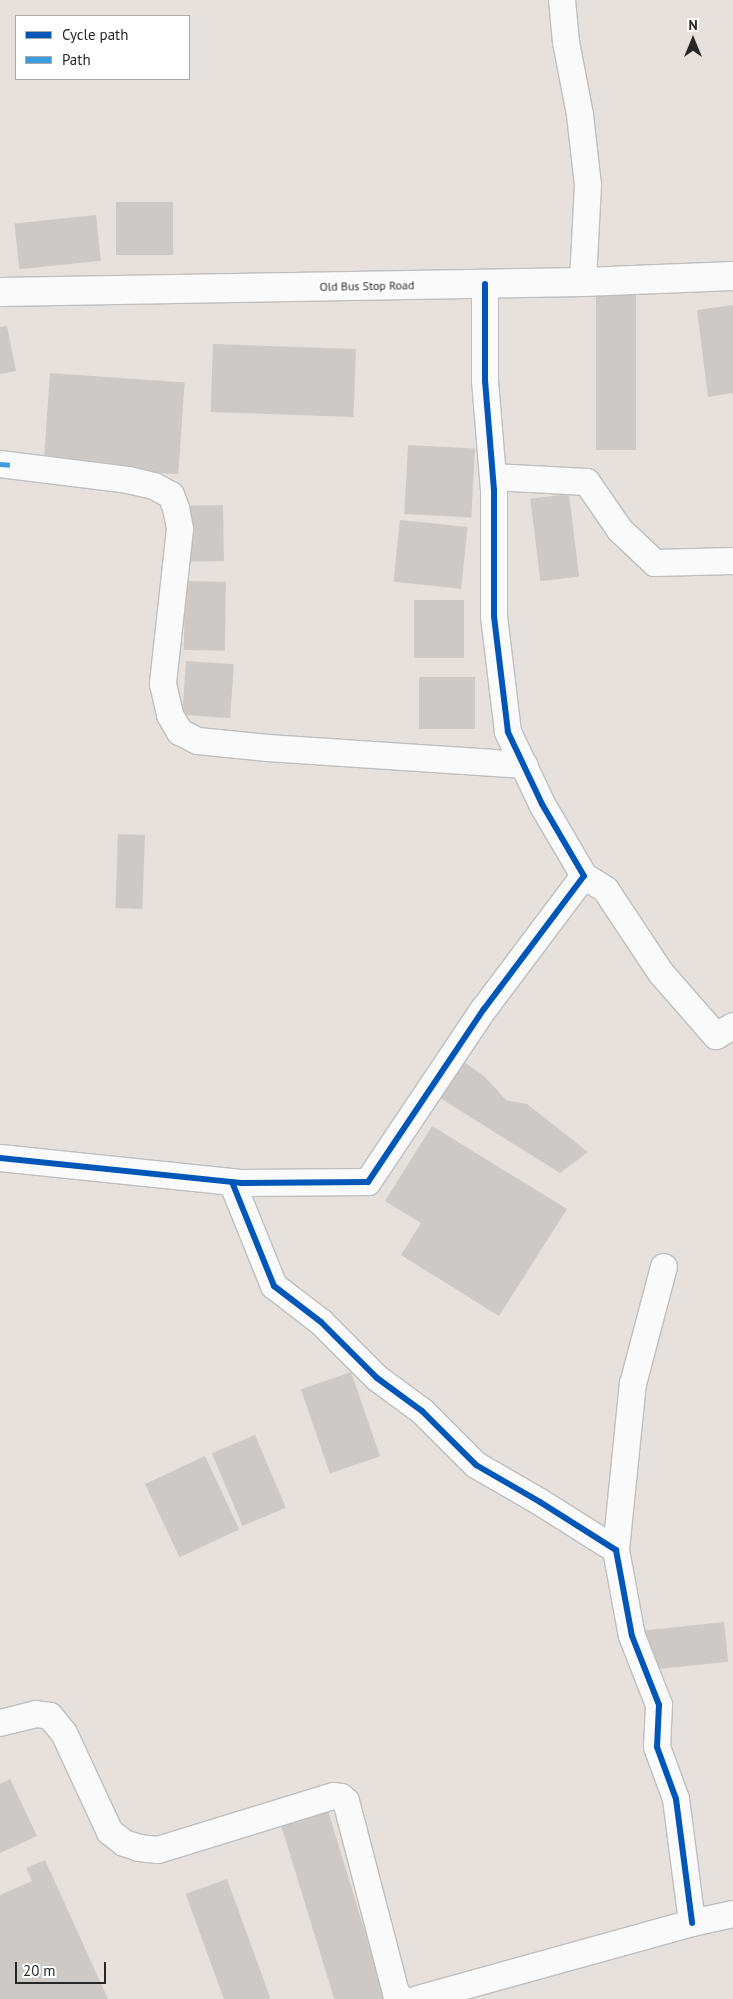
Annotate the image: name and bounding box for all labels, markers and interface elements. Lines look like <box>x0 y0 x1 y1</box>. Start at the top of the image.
legend <box>15 15 190 80</box>
north arrow <box>668 15 718 65</box>
text: N <box>688 16 698 34</box>
text: Cycle path <box>62 25 128 44</box>
text: Path <box>62 50 91 69</box>
street label: Old Bus Stop Road <box>319 278 415 294</box>
scale bar <box>18 1952 109 1984</box>
text: 20 m <box>23 1961 56 1980</box>

